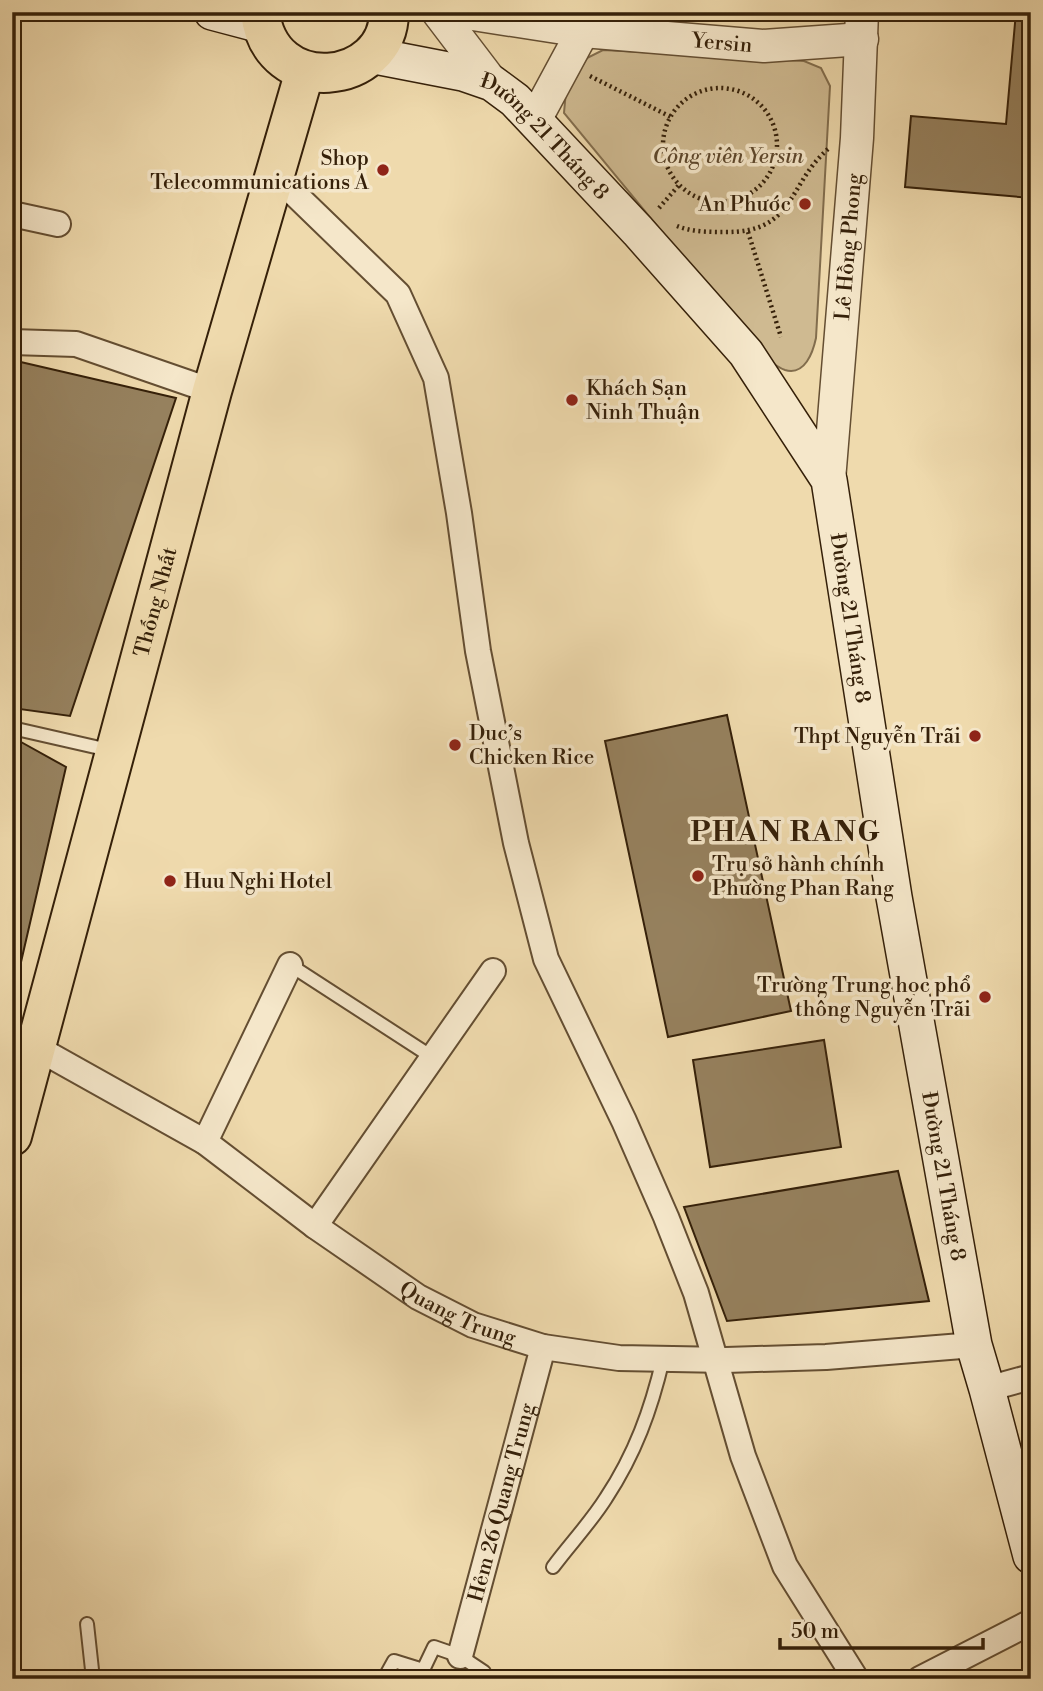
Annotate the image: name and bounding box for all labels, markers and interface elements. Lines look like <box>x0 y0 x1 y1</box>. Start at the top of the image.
street label: Yersin <box>690 28 754 59</box>
street label: Đường 21 Tháng 8 <box>477 68 614 206</box>
park label: Công viên Yersin <box>653 144 804 170</box>
place label: Shop Telecommunications A <box>150 146 370 196</box>
marker: Shop Telecommunications A <box>375 162 391 178</box>
street label: Lê Hồng Phong <box>830 172 868 321</box>
place label: An Phước <box>697 192 791 218</box>
marker: An Phước <box>797 196 813 212</box>
place label: Khách Sạn Ninh Thuận <box>586 376 700 426</box>
marker: Khách Sạn Ninh Thuận <box>564 392 580 408</box>
street label: Đường 21 Tháng 8 <box>823 531 876 705</box>
street label: Thống Nhất <box>129 544 184 660</box>
place label: Duc’s Chicken Rice <box>469 721 594 771</box>
place label: Thpt Nguyễn Trãi <box>794 724 961 750</box>
marker: Thpt Nguyễn Trãi <box>967 728 983 744</box>
marker: Duc’s Chicken Rice <box>447 737 463 753</box>
district label: PHAN RANG <box>690 815 882 850</box>
place label: Trụ sở hành chính Phường Phan Rang <box>712 852 894 902</box>
marker: Trụ sở hành chính Phường Phan Rang <box>690 868 706 884</box>
place label: Huu Nghi Hotel <box>184 869 332 895</box>
marker: Huu Nghi Hotel <box>162 873 178 889</box>
place label: Trường Trung học phổ thông Nguyễn Trãi <box>757 973 971 1023</box>
marker: Trường Trung học phổ thông Nguyễn Trãi <box>977 989 993 1005</box>
street label: Đường 21 Tháng 8 <box>915 1090 971 1263</box>
street label: Quang Trung <box>394 1276 519 1352</box>
street label: Hẻm 26 Quang Trung <box>463 1400 541 1605</box>
scale bar <box>780 1607 984 1651</box>
text: 50 m <box>791 1619 839 1645</box>

